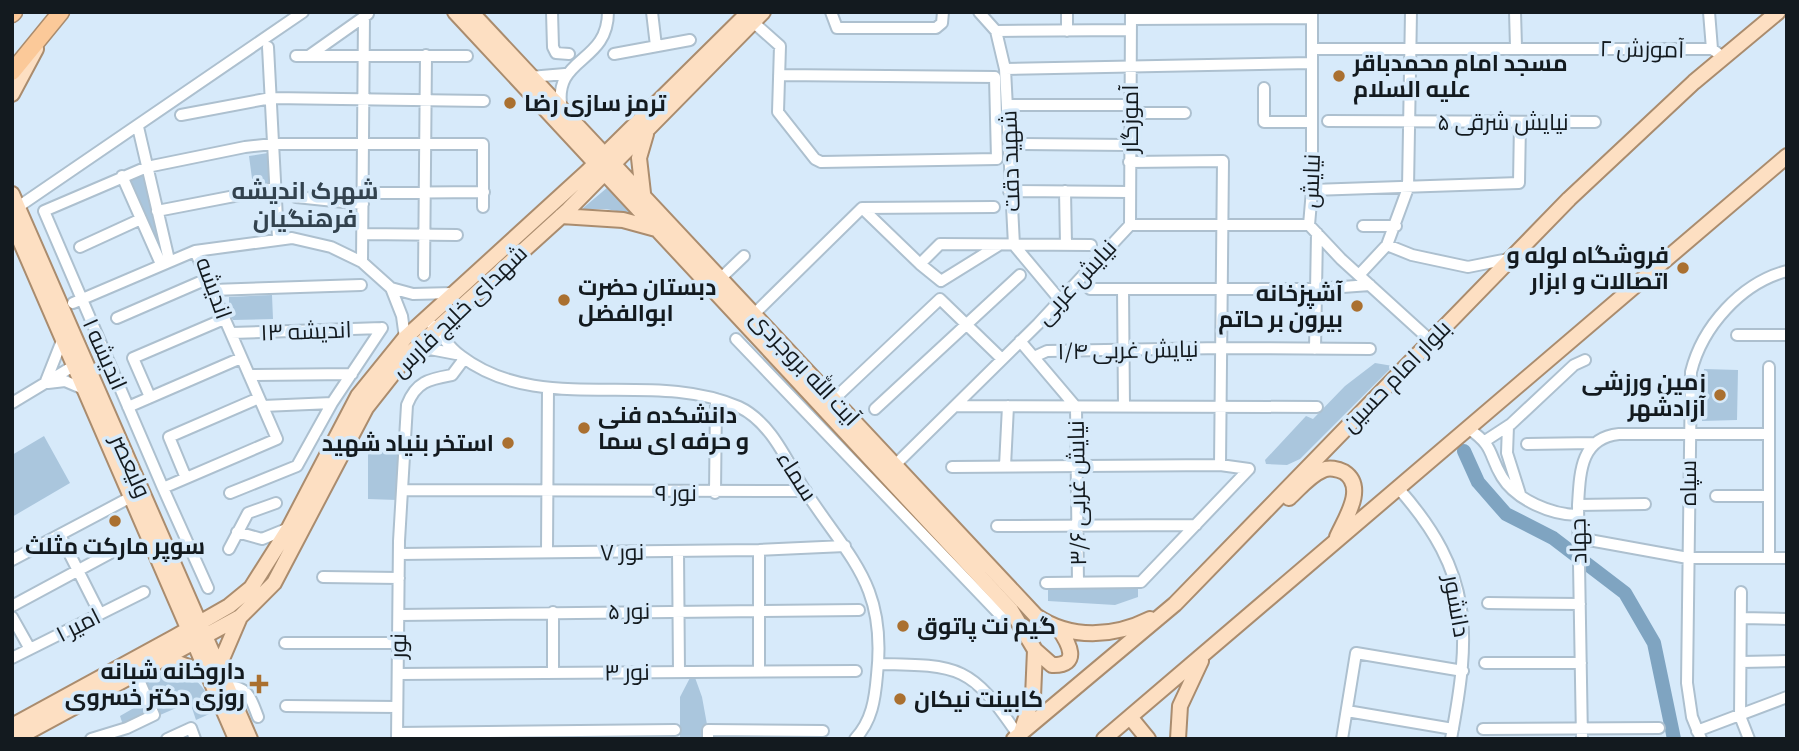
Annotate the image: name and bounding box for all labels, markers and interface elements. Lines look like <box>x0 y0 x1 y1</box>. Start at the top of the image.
street label: آموزش ۲ <box>1599 32 1685 67</box>
place label: مسجد امام محمدباقر علیه السلام <box>1352 47 1568 106</box>
marker: مسجد امام محمدباقر علیه السلام <box>1331 68 1347 84</box>
street label: آموزگار <box>1114 85 1147 155</box>
place label: ترمز سازی رضا <box>524 87 667 120</box>
marker: ترمز سازی رضا <box>502 95 518 111</box>
street label: نیایش شرقی ۵ <box>1437 106 1569 139</box>
street label: شهید دقت <box>992 110 1029 212</box>
street label: نیایش <box>1294 153 1329 209</box>
district label: شهرک اندیشه فرهنگیان <box>231 174 379 237</box>
street label: نیایش غربی <box>1028 232 1125 332</box>
street label: شهدای خلیج فارس <box>384 238 535 385</box>
place label: فروشگاه لوله و اتصالات و ابزار <box>1507 239 1669 298</box>
street label: اندیشه <box>187 253 240 324</box>
marker: فروشگاه لوله و اتصالات و ابزار <box>1675 260 1691 276</box>
place label: دبستان حضرت ابوالفضل <box>578 271 716 330</box>
place label: آشپزخانه بیرون بر حاتم <box>1218 277 1344 336</box>
marker: دبستان حضرت ابوالفضل <box>556 292 572 308</box>
marker: آشپزخانه بیرون بر حاتم <box>1349 298 1365 314</box>
street label: آیت الله بروجردی <box>742 303 867 434</box>
street label: اندیشه ۱ <box>74 313 135 395</box>
street label: اندیشه ۱۳ <box>260 313 352 350</box>
street label: بلوار امام حسین <box>1334 313 1459 440</box>
street label: نیایش غربی ۱/۴ <box>1057 333 1199 368</box>
place label: زمین ورزشی آزادشهر <box>1582 366 1707 425</box>
marker: زمین ورزشی آزادشهر <box>1712 387 1728 403</box>
place label: دانشکده فنی و حرفه ای سما <box>598 399 749 458</box>
marker: دانشکده فنی و حرفه ای سما <box>576 420 592 436</box>
street label: نیایش غربی ۳/۶ <box>1060 420 1095 566</box>
place label: استخر بنیاد شهید <box>322 427 494 460</box>
street label: ولیعصر <box>101 428 159 503</box>
marker: استخر بنیاد شهید <box>500 435 516 451</box>
street label: سماء <box>768 445 825 508</box>
street label: سپاه <box>1672 460 1705 506</box>
street label: نور ۹ <box>655 477 697 510</box>
marker: سوپر مارکت مثلث <box>107 513 123 529</box>
street label: جهاد <box>1562 518 1595 564</box>
place label: سوپر مارکت مثلث <box>25 530 205 563</box>
street label: نور ۷ <box>599 536 645 569</box>
street label: دانشور <box>1434 570 1478 640</box>
street label: نور ۵ <box>607 595 651 628</box>
street label: امیر ۱ <box>50 600 106 651</box>
place label: گیم نت پاتوق <box>917 610 1056 643</box>
marker: گیم نت پاتوق <box>895 618 911 634</box>
street label: نور <box>382 633 415 661</box>
place label: داروخانه شبانه روزی دکتر خسروی <box>65 655 245 714</box>
street label: نور ۳ <box>604 656 650 689</box>
marker: داروخانه شبانه روزی دکتر خسروی <box>251 676 267 692</box>
place label: کابینت نیکان <box>914 683 1043 716</box>
marker: کابینت نیکان <box>892 691 908 707</box>

